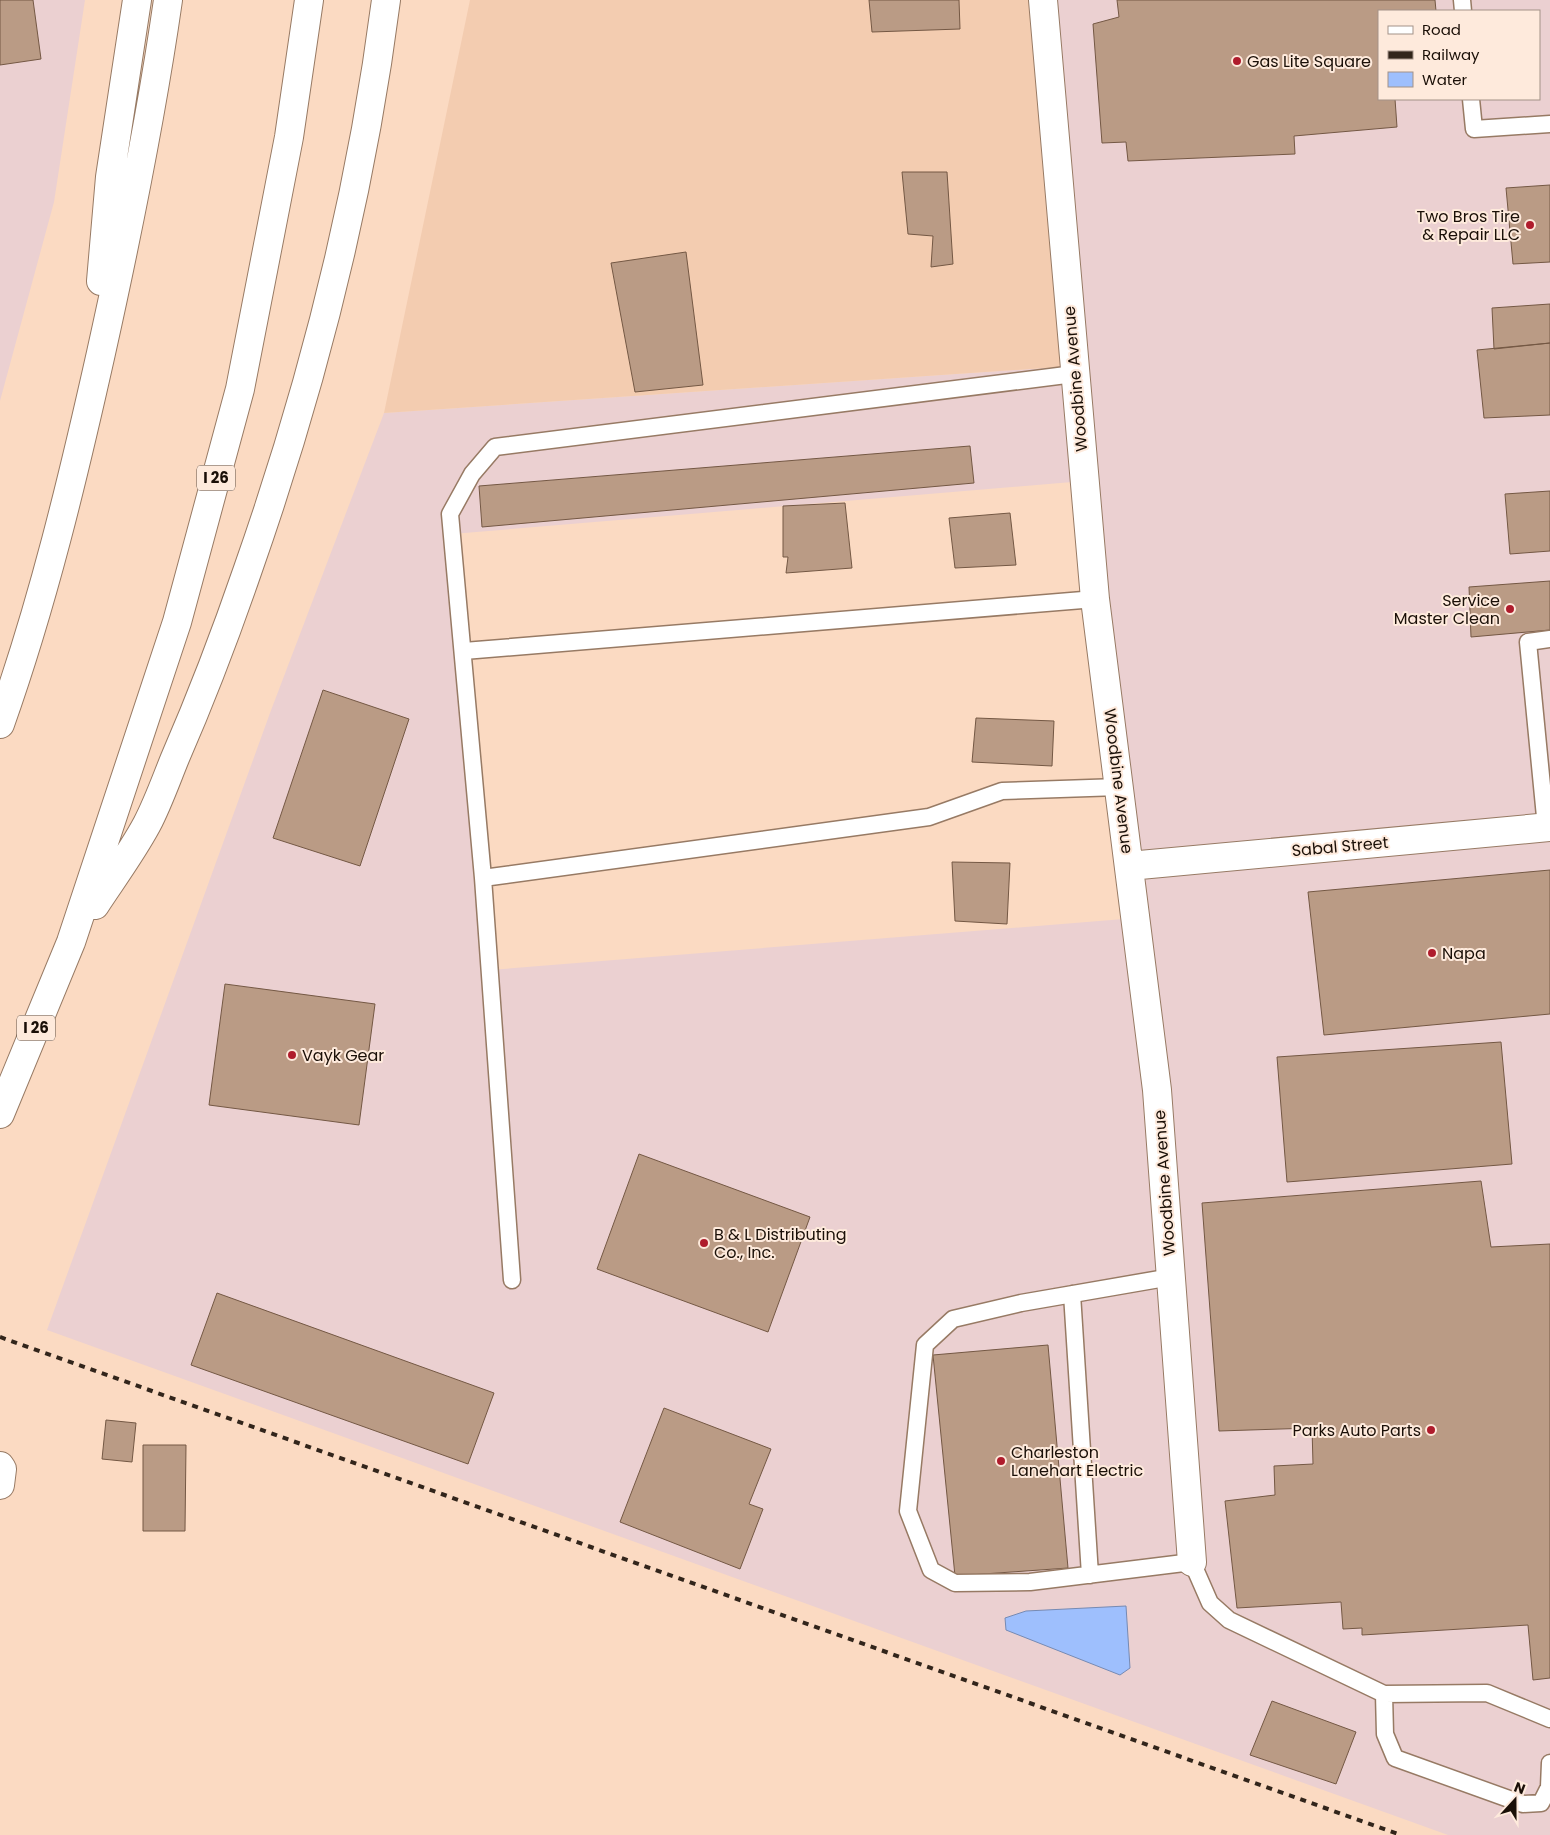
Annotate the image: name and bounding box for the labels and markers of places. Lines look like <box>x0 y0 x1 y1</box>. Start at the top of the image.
place label: Gas Lite Square <box>1247 50 1371 73</box>
marker: Gas Lite Square <box>1231 55 1243 67</box>
place label: Two Bros Tire & Repair LLC <box>1417 205 1520 246</box>
marker: Two Bros Tire & Repair LLC <box>1524 219 1536 231</box>
place label: Service Master Clean <box>1394 589 1500 630</box>
marker: Service Master Clean <box>1504 603 1516 615</box>
place label: Napa <box>1442 942 1486 965</box>
marker: Napa <box>1426 947 1438 959</box>
place label: Vayk Gear <box>302 1044 384 1067</box>
marker: Vayk Gear <box>286 1049 298 1061</box>
place label: B & L Distributing Co., Inc. <box>714 1223 847 1264</box>
marker: B & L Distributing Co., Inc. <box>698 1237 710 1249</box>
place label: Parks Auto Parts <box>1293 1419 1421 1442</box>
marker: Parks Auto Parts <box>1425 1424 1437 1436</box>
place label: Charleston Lanehart Electric <box>1011 1441 1144 1482</box>
marker: Charleston Lanehart Electric <box>995 1455 1007 1467</box>

